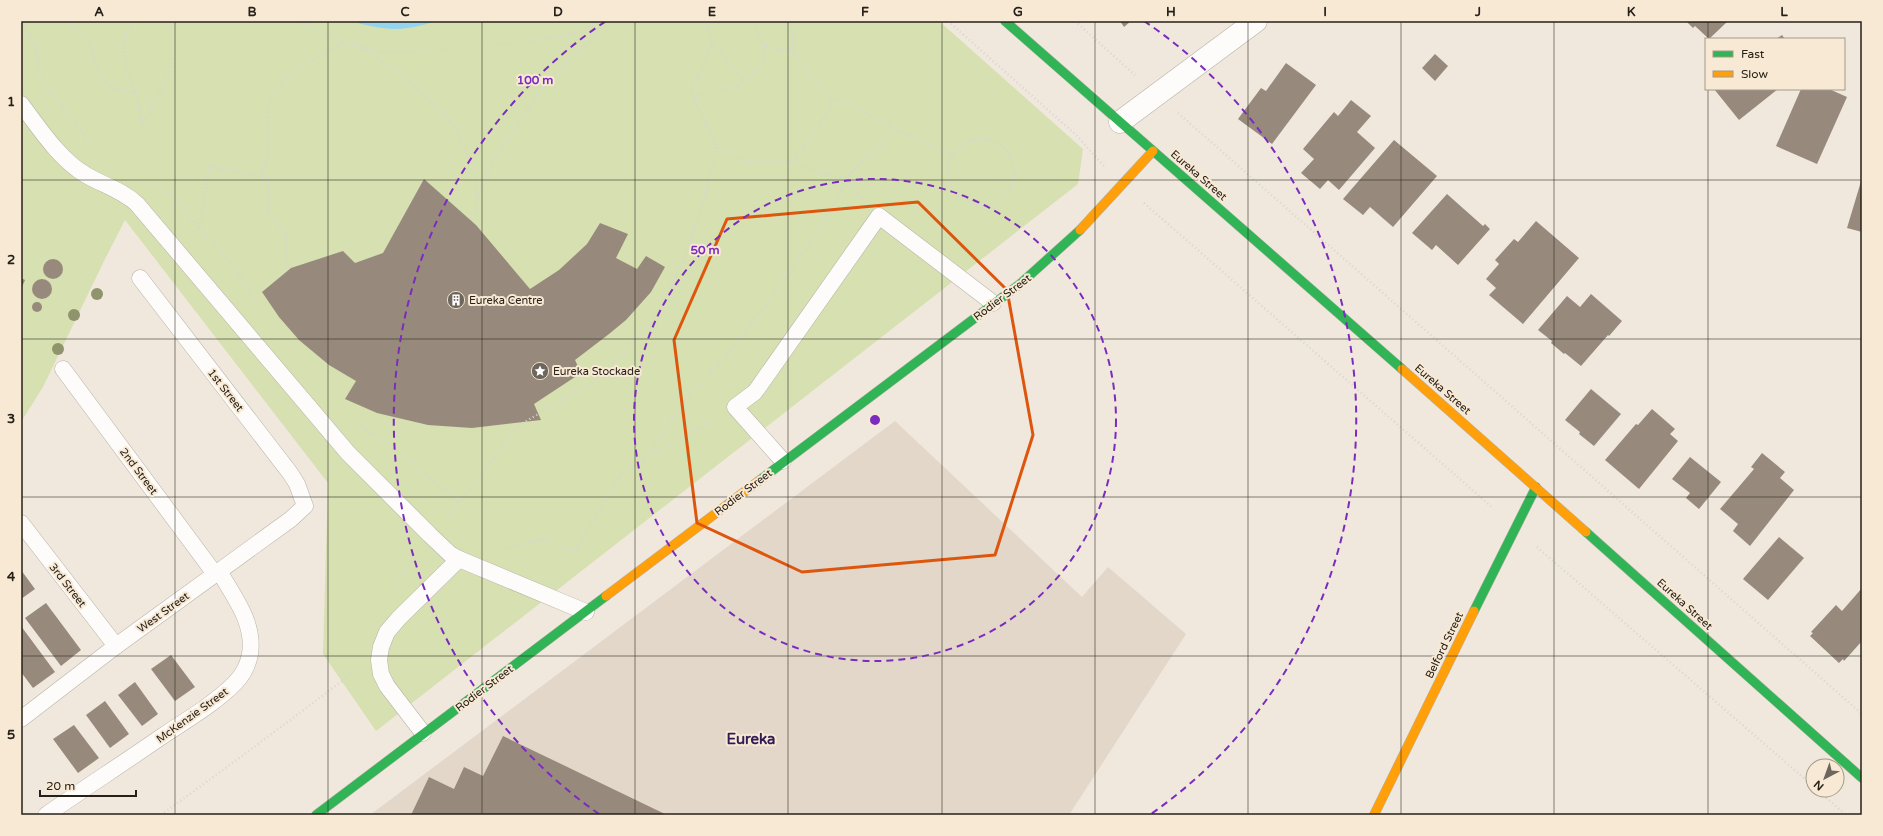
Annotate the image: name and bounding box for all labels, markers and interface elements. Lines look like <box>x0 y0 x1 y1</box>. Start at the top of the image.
text: A <box>94 4 104 20</box>
text: B <box>247 4 257 20</box>
text: C <box>400 4 410 20</box>
text: D <box>553 4 563 20</box>
text: E <box>708 4 716 20</box>
text: F <box>861 4 869 20</box>
text: G <box>1013 4 1023 20</box>
text: H <box>1166 4 1176 20</box>
text: I <box>1323 4 1327 20</box>
text: J <box>1474 4 1481 20</box>
text: K <box>1627 4 1636 20</box>
text: L <box>1780 4 1788 20</box>
legend <box>1705 38 1845 90</box>
text: Fast <box>1741 47 1765 61</box>
text: Slow <box>1741 67 1768 81</box>
text: 100 m <box>517 73 553 87</box>
text: 1 <box>7 94 15 110</box>
street label: Eureka Street <box>1168 147 1229 203</box>
text: 50 m <box>690 243 720 257</box>
text: 2 <box>7 252 15 268</box>
street label: Rodier Street <box>971 271 1034 323</box>
building icon: Eureka Centre <box>446 290 466 310</box>
place label: Eureka Centre <box>469 294 543 307</box>
place icon: Eureka Stockade <box>530 361 550 381</box>
street label: Eureka Street <box>1412 361 1473 417</box>
place label: Eureka Stockade <box>553 365 640 378</box>
street label: 1st Street <box>205 366 246 414</box>
text: 3 <box>7 411 15 427</box>
centre of rings <box>868 413 882 427</box>
street label: 2nd Street <box>117 445 160 497</box>
street label: Rodier Street <box>712 466 775 518</box>
street label: 3rd Street <box>46 561 89 610</box>
text: 4 <box>7 569 16 585</box>
street label: Eureka Street <box>1654 576 1715 633</box>
street label: West Street <box>135 589 192 635</box>
street label: Belford Street <box>1423 610 1466 681</box>
street label: Rodier Street <box>453 662 516 714</box>
street label: McKenzie Street <box>154 685 231 746</box>
text: 5 <box>7 727 15 743</box>
district label: Eureka <box>727 730 775 748</box>
north arrow <box>1805 758 1845 798</box>
scale bar <box>40 772 136 798</box>
text: N <box>1811 777 1826 793</box>
text: 20 m <box>46 779 75 793</box>

